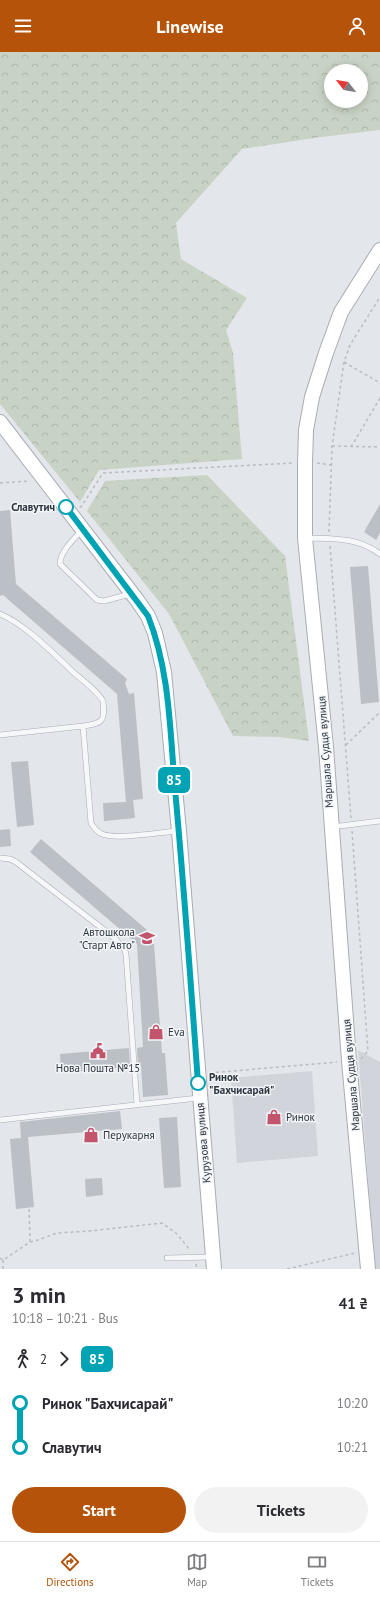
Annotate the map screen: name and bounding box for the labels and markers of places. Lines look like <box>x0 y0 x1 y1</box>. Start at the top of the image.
marker: Славутич <box>58 499 74 515</box>
place label: Славутич <box>11 500 55 514</box>
place label: Автошкола "Старт Авто" <box>79 925 135 952</box>
school or university icon: Автошкола "Старт Авто" <box>138 929 156 947</box>
shop icon: Eva <box>147 1023 165 1041</box>
place label: Eva <box>168 1025 185 1039</box>
public building icon: Нова Пошта №15 <box>89 1042 107 1060</box>
place label: Нова Пошта №15 <box>56 1061 140 1075</box>
place label: Ринок "Бахчисарай" <box>209 1070 274 1097</box>
marker: Ринок "Бахчисарай" <box>190 1075 206 1091</box>
shop icon: Ринок <box>265 1108 283 1126</box>
place label: Ринок <box>286 1110 316 1124</box>
shop icon: Перукарня <box>82 1126 100 1144</box>
place label: Перукарня <box>103 1128 155 1142</box>

